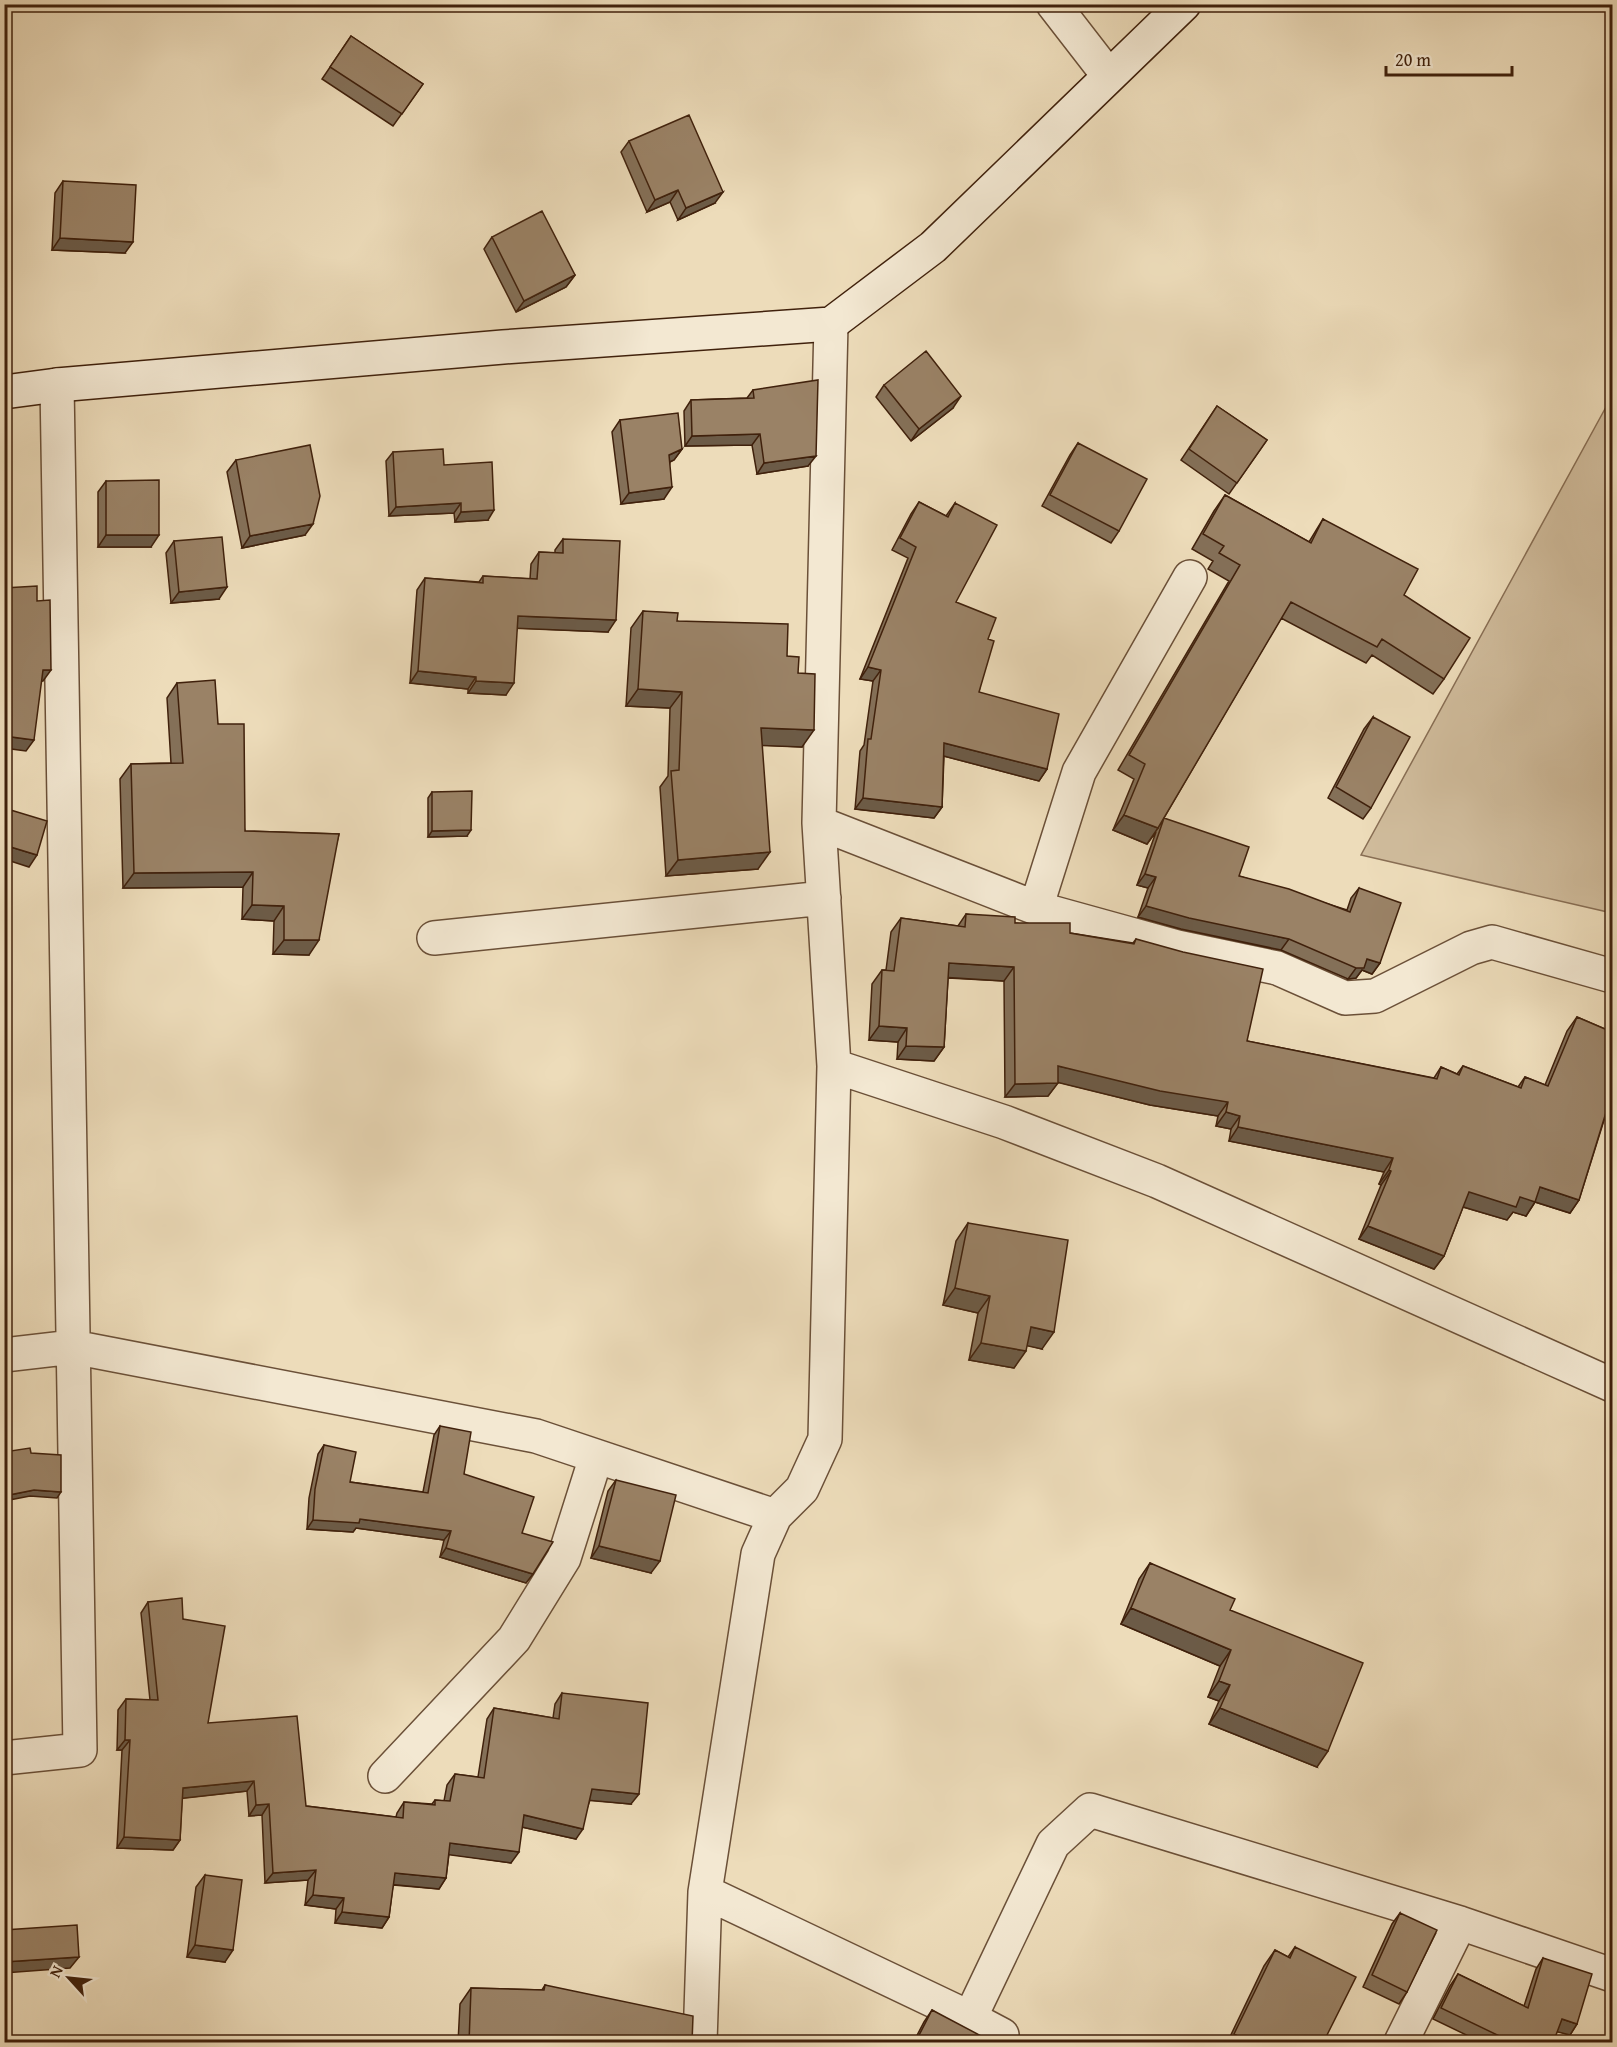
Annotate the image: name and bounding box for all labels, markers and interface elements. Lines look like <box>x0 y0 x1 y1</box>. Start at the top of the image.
scale bar <box>1386 39 1512 77</box>
text: 20 m <box>1395 46 1431 73</box>
north arrow <box>39 1948 99 2008</box>
text: N <box>43 1961 69 1981</box>

